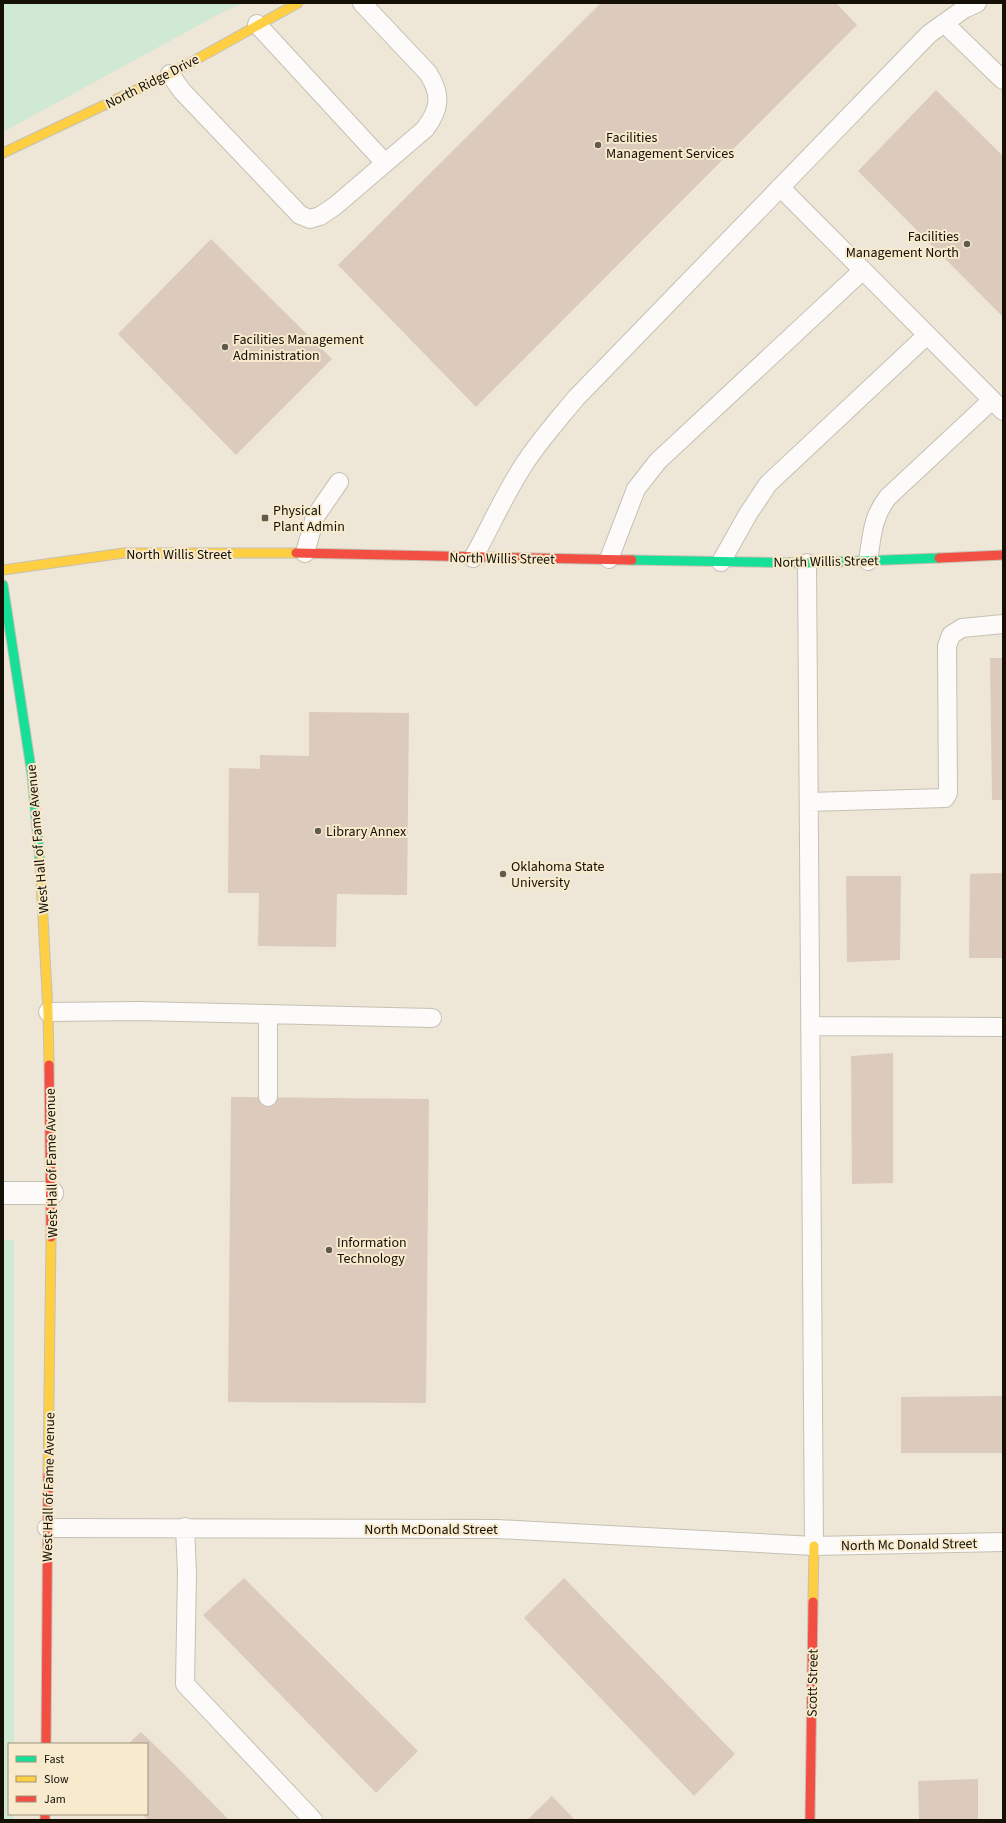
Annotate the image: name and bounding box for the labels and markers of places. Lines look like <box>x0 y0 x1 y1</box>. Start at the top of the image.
place label: Facilities Management Services <box>606 128 734 164</box>
marker: Facilities Management Services <box>593 140 603 150</box>
place label: Facilities Management North <box>846 227 959 263</box>
marker: Facilities Management North <box>962 239 972 249</box>
place label: Facilities Management Administration <box>233 330 364 366</box>
marker: Facilities Management Administration <box>220 342 230 352</box>
place label: Physical Plant Admin <box>273 501 345 537</box>
marker: Physical Plant Admin <box>260 513 270 523</box>
place label: Library Annex <box>326 822 407 842</box>
marker: Library Annex <box>313 826 323 836</box>
place label: Oklahoma State University <box>511 857 605 893</box>
marker: Oklahoma State University <box>498 869 508 879</box>
place label: Information Technology <box>337 1233 407 1269</box>
marker: Information Technology <box>324 1245 334 1255</box>

